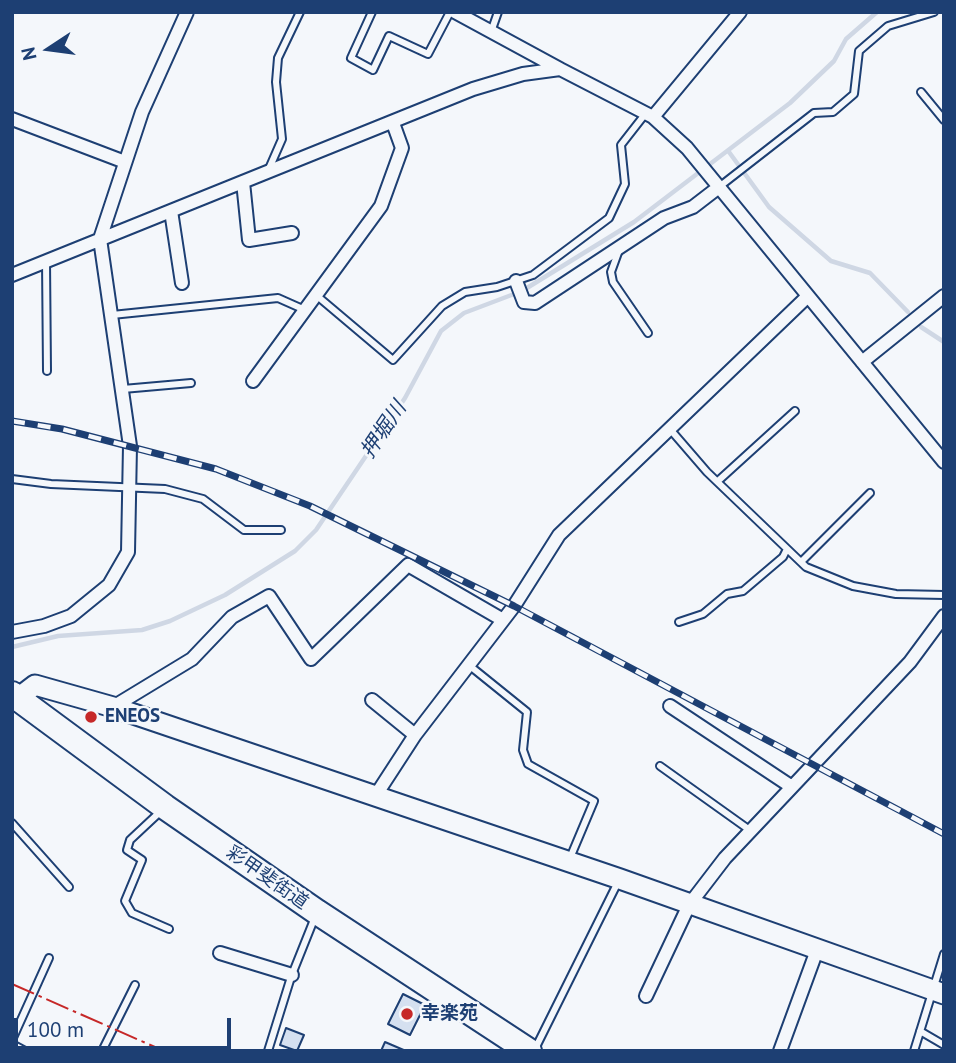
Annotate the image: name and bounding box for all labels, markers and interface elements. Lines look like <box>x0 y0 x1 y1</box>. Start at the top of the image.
north arrow <box>14 14 84 84</box>
text: N <box>15 45 42 63</box>
water label: 押堀川 <box>356 397 412 463</box>
place label: ENEOS <box>105 706 160 728</box>
marker: ENEOS <box>83 709 99 725</box>
street label: 彩甲斐街道 <box>222 841 312 915</box>
place label: 幸楽苑 <box>421 1003 478 1025</box>
scale bar <box>18 1004 234 1048</box>
marker: 幸楽苑 <box>399 1006 415 1022</box>
text: 100 m <box>27 1016 84 1043</box>

